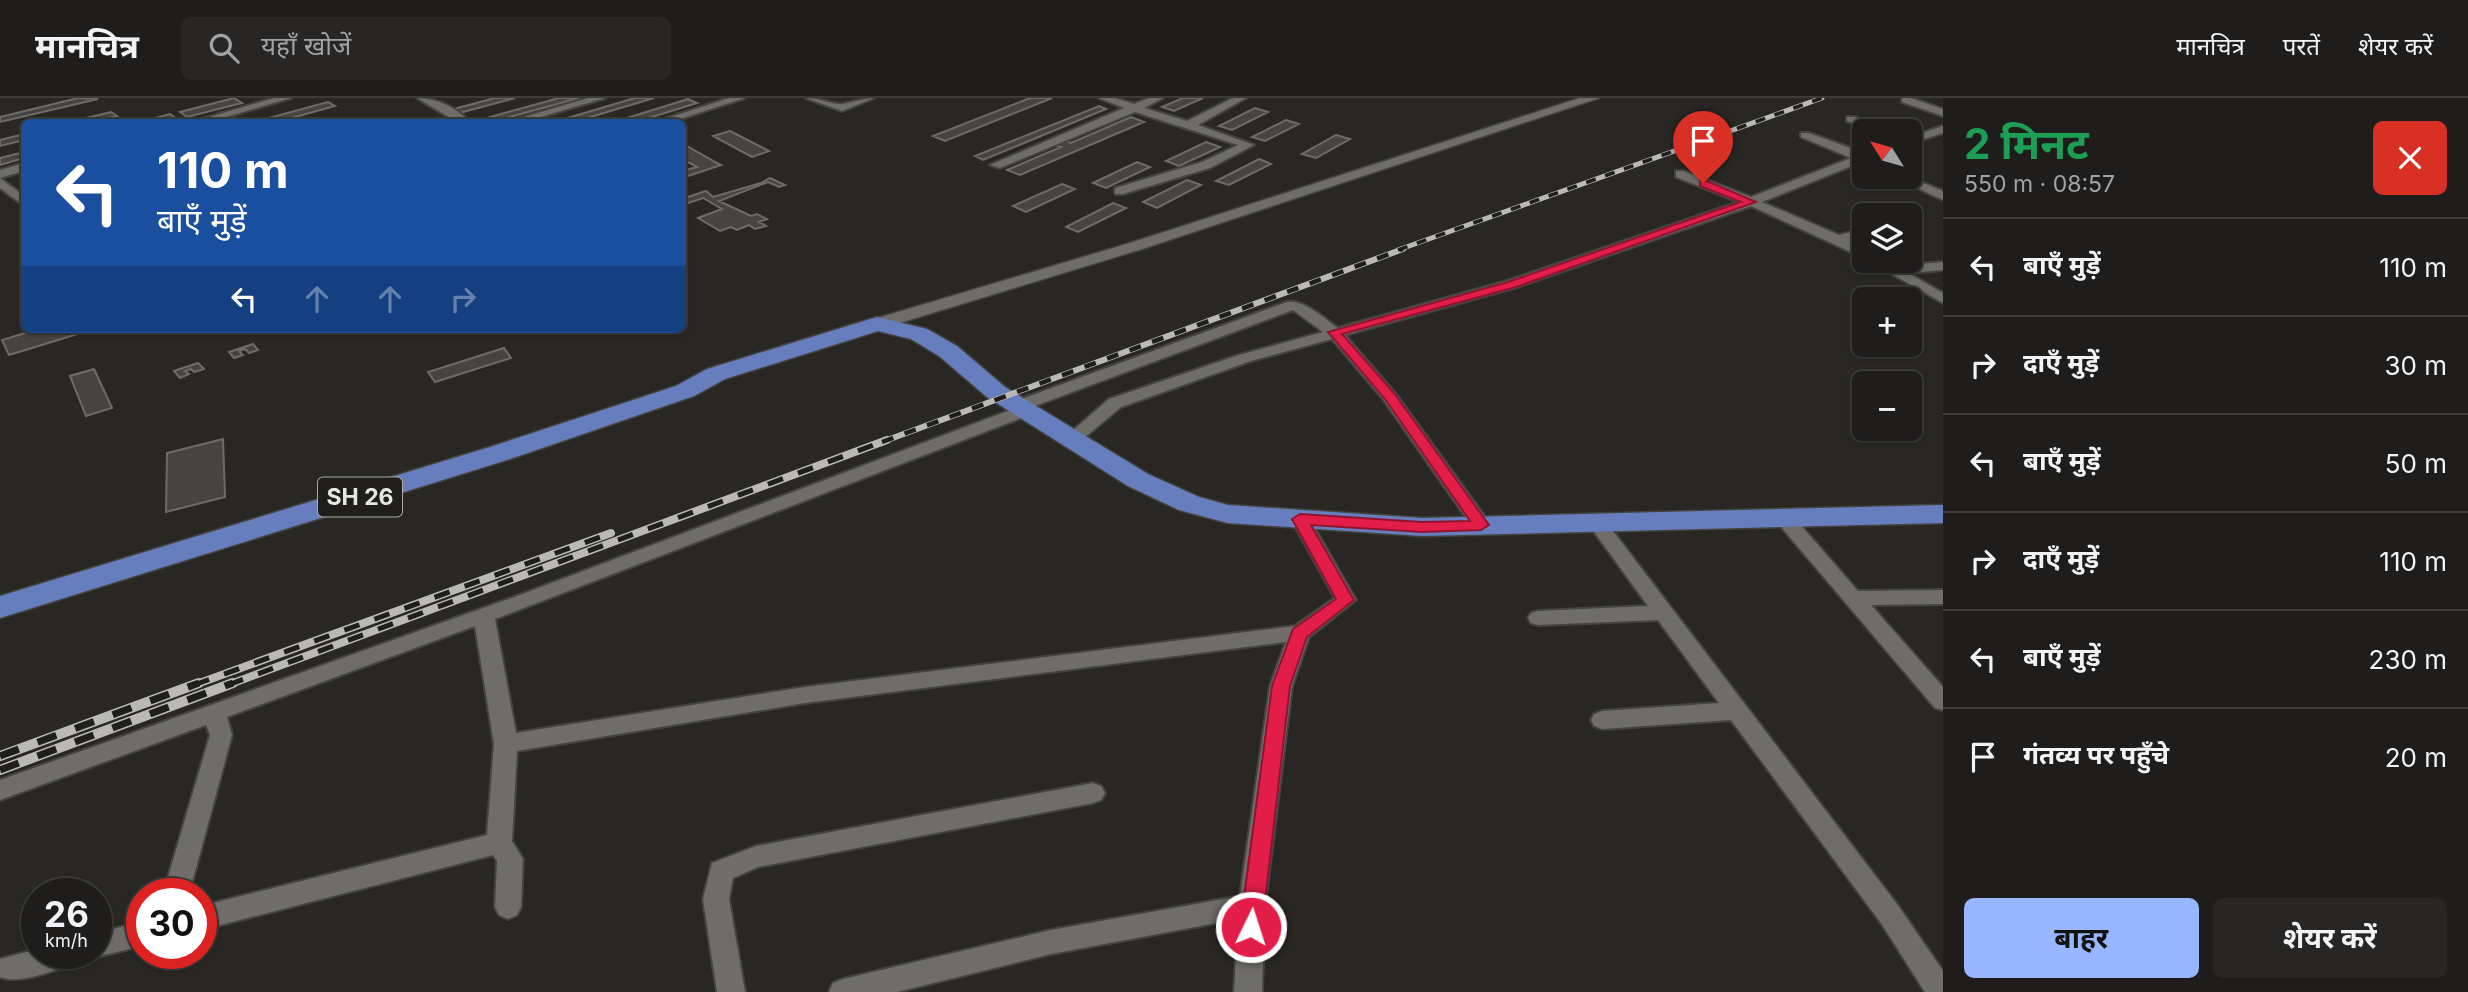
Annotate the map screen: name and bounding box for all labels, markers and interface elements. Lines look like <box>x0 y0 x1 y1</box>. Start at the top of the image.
search box <box>181 17 671 80</box>
text: मानचित्र <box>35 26 139 66</box>
icon: search <box>205 29 243 67</box>
text: यहाँ खोजें <box>261 30 351 61</box>
text: मानचित्र <box>2176 32 2245 61</box>
text: परतें <box>2283 32 2320 61</box>
text: शेयर करें <box>2358 32 2433 61</box>
pin <box>1673 111 1733 183</box>
text: 2 मिनट <box>1964 118 2089 169</box>
north arrow <box>1852 119 1922 189</box>
map controls <box>1852 119 1922 441</box>
button: close <box>2373 121 2447 195</box>
icon: arrive <box>1684 122 1722 160</box>
text: 110 m <box>157 141 289 200</box>
icon: left <box>42 147 133 238</box>
text: 550 m · 08:57 <box>1964 170 2115 198</box>
text: बाएँ मुड़ें <box>157 201 247 240</box>
button: layers <box>1852 203 1922 273</box>
icon: left <box>1964 248 2002 286</box>
text: बाएँ मुड़ें <box>2023 249 2100 280</box>
text: 110 m <box>2379 252 2447 283</box>
icon: left <box>225 280 263 318</box>
icon: ahead <box>298 280 336 318</box>
icon: ahead <box>371 280 409 318</box>
icon: right <box>444 280 482 318</box>
button: + <box>1852 287 1922 357</box>
icon: right <box>1964 346 2002 384</box>
text: दाएँ मुड़ें <box>2023 347 2099 378</box>
text: 30 m <box>2384 350 2447 381</box>
button: − <box>1852 371 1922 441</box>
icon: left <box>1964 444 2002 482</box>
text: बाएँ मुड़ें <box>2023 445 2100 476</box>
text: 50 m <box>2385 448 2447 479</box>
road number: SH 26 <box>318 478 402 516</box>
icon: right <box>1964 542 2002 580</box>
text: दाएँ मुड़ें <box>2023 543 2099 574</box>
text: 110 m <box>2379 546 2447 577</box>
icon: left <box>1964 640 2002 678</box>
text: बाएँ मुड़ें <box>2023 641 2100 672</box>
text: 230 m <box>2369 644 2447 675</box>
icon: arrive <box>1964 738 2002 776</box>
text: गंतव्य पर पहुँचे <box>2023 739 2169 770</box>
text: 20 m <box>2385 742 2447 773</box>
speed limit sign: 30 <box>126 878 217 969</box>
position arrow <box>1214 890 1288 964</box>
text: 26 <box>44 893 89 935</box>
button: बाहर <box>1964 898 2199 978</box>
button: शेयर करें <box>2213 898 2447 978</box>
text: km/h <box>45 930 88 951</box>

